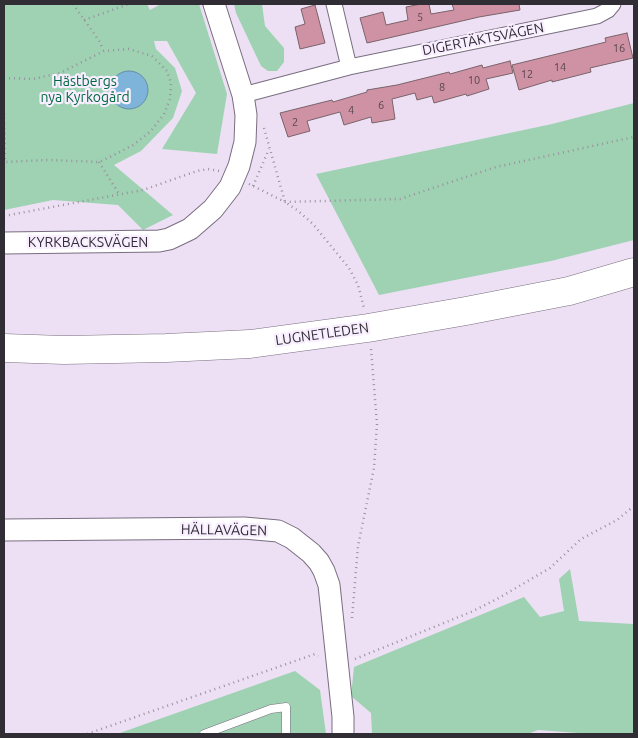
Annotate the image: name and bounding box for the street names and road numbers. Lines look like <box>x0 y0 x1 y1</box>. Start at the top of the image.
street label: DIGERTÄKTSVÄGEN <box>421 19 545 59</box>
street label: KYRKBACKSVÄGEN <box>28 234 148 250</box>
street label: LUGNETLEDEN <box>274 319 370 349</box>
street label: HÄLLAVÄGEN <box>181 521 267 539</box>

